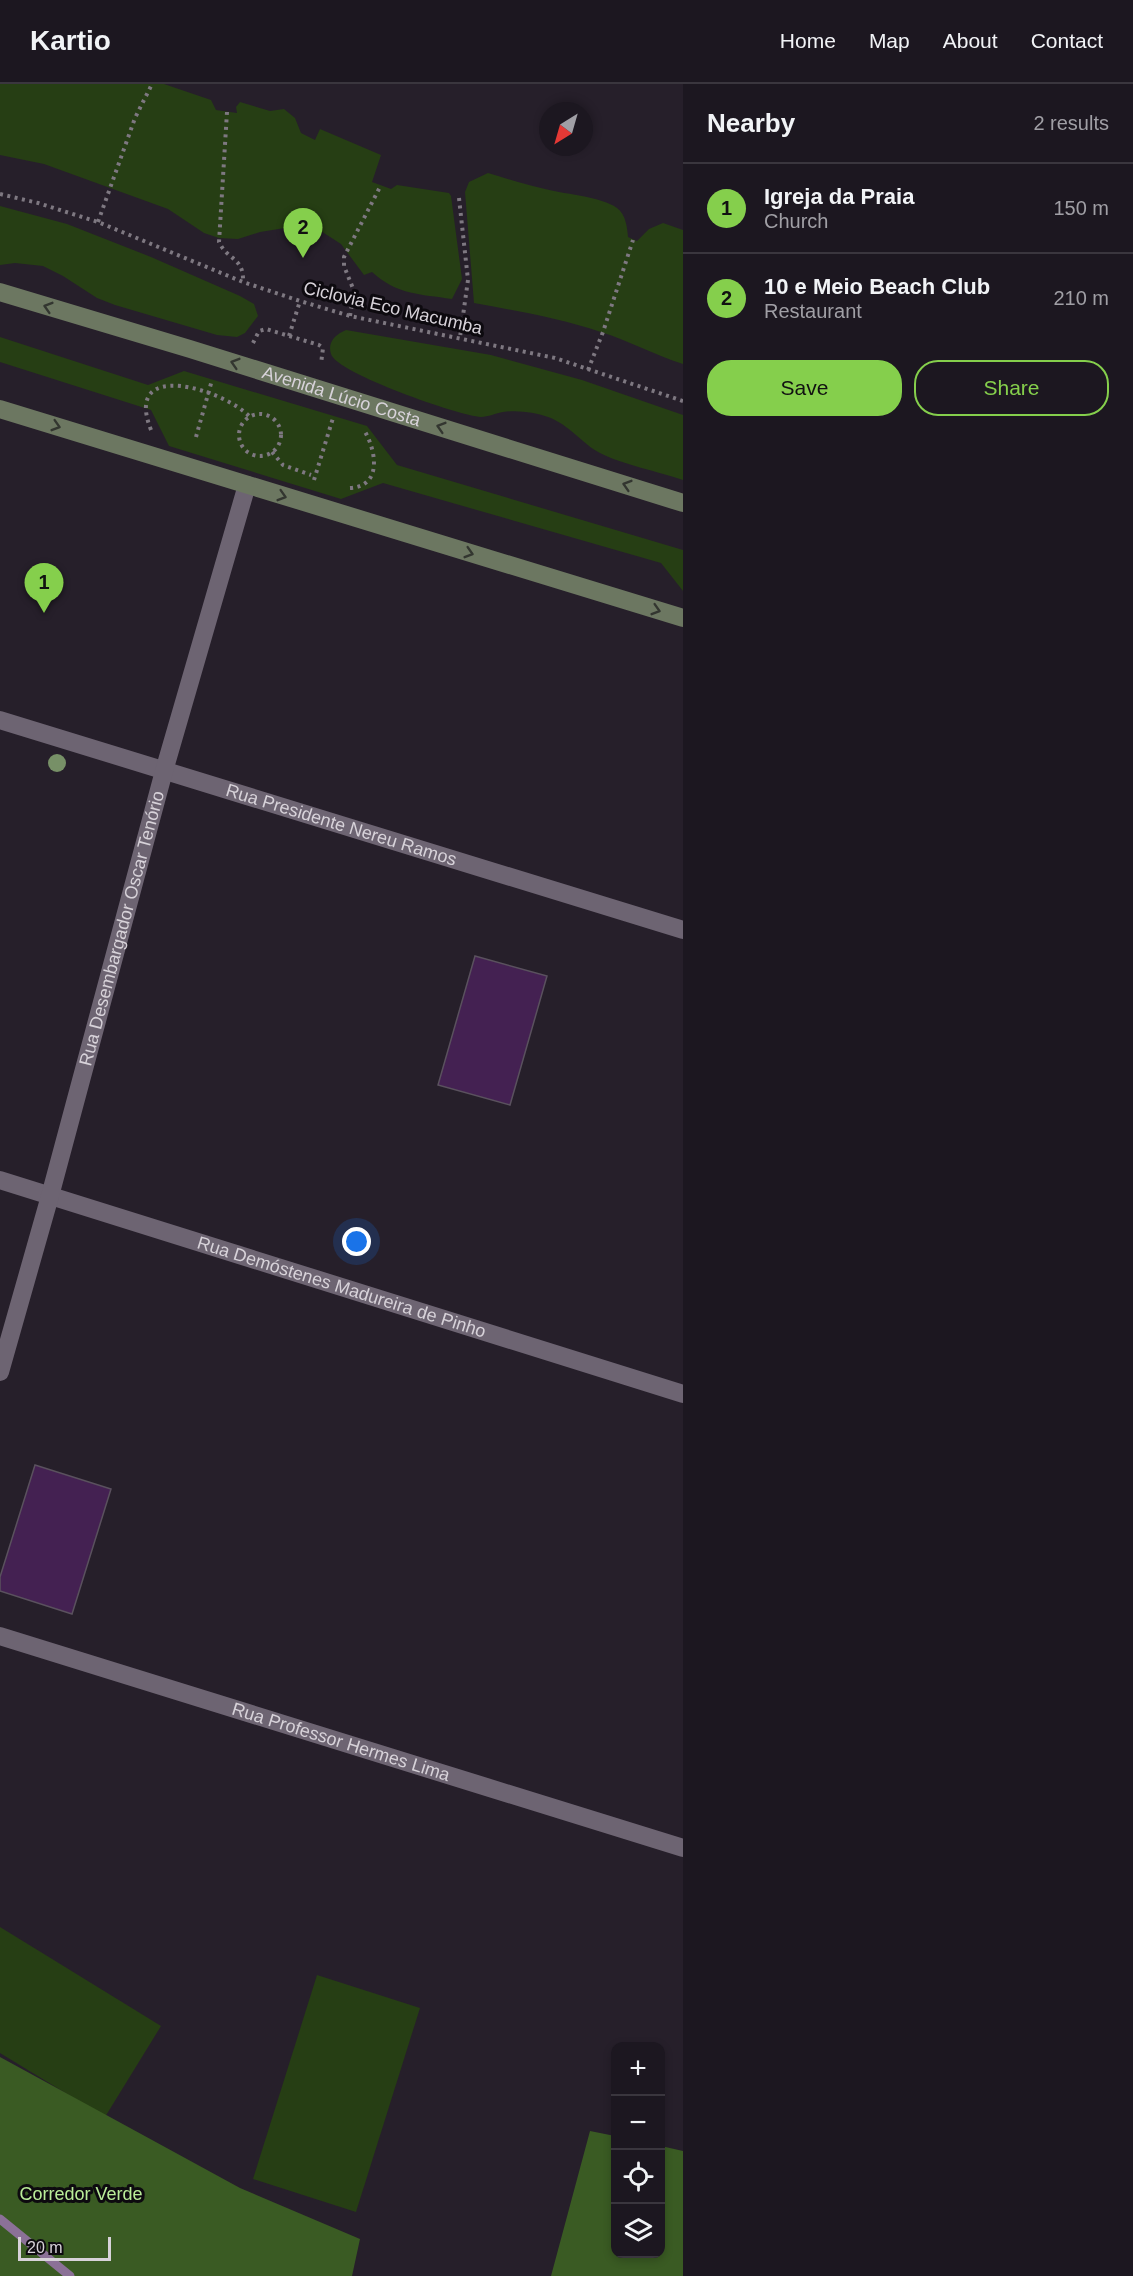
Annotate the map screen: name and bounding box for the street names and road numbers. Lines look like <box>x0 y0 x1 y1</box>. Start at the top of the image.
street label: Ciclovia Eco Macumba <box>302 278 485 339</box>
street label: Avenida Lúcio Costa <box>260 362 424 431</box>
street label: Rua Presidente Nereu Ramos <box>223 780 459 870</box>
street label: Rua Desembargador Oscar Tenório <box>75 789 168 1068</box>
street label: Rua Demóstenes Madureira de Pinho <box>195 1232 488 1342</box>
street label: Rua Professor Hermes Lima <box>229 1699 453 1785</box>

